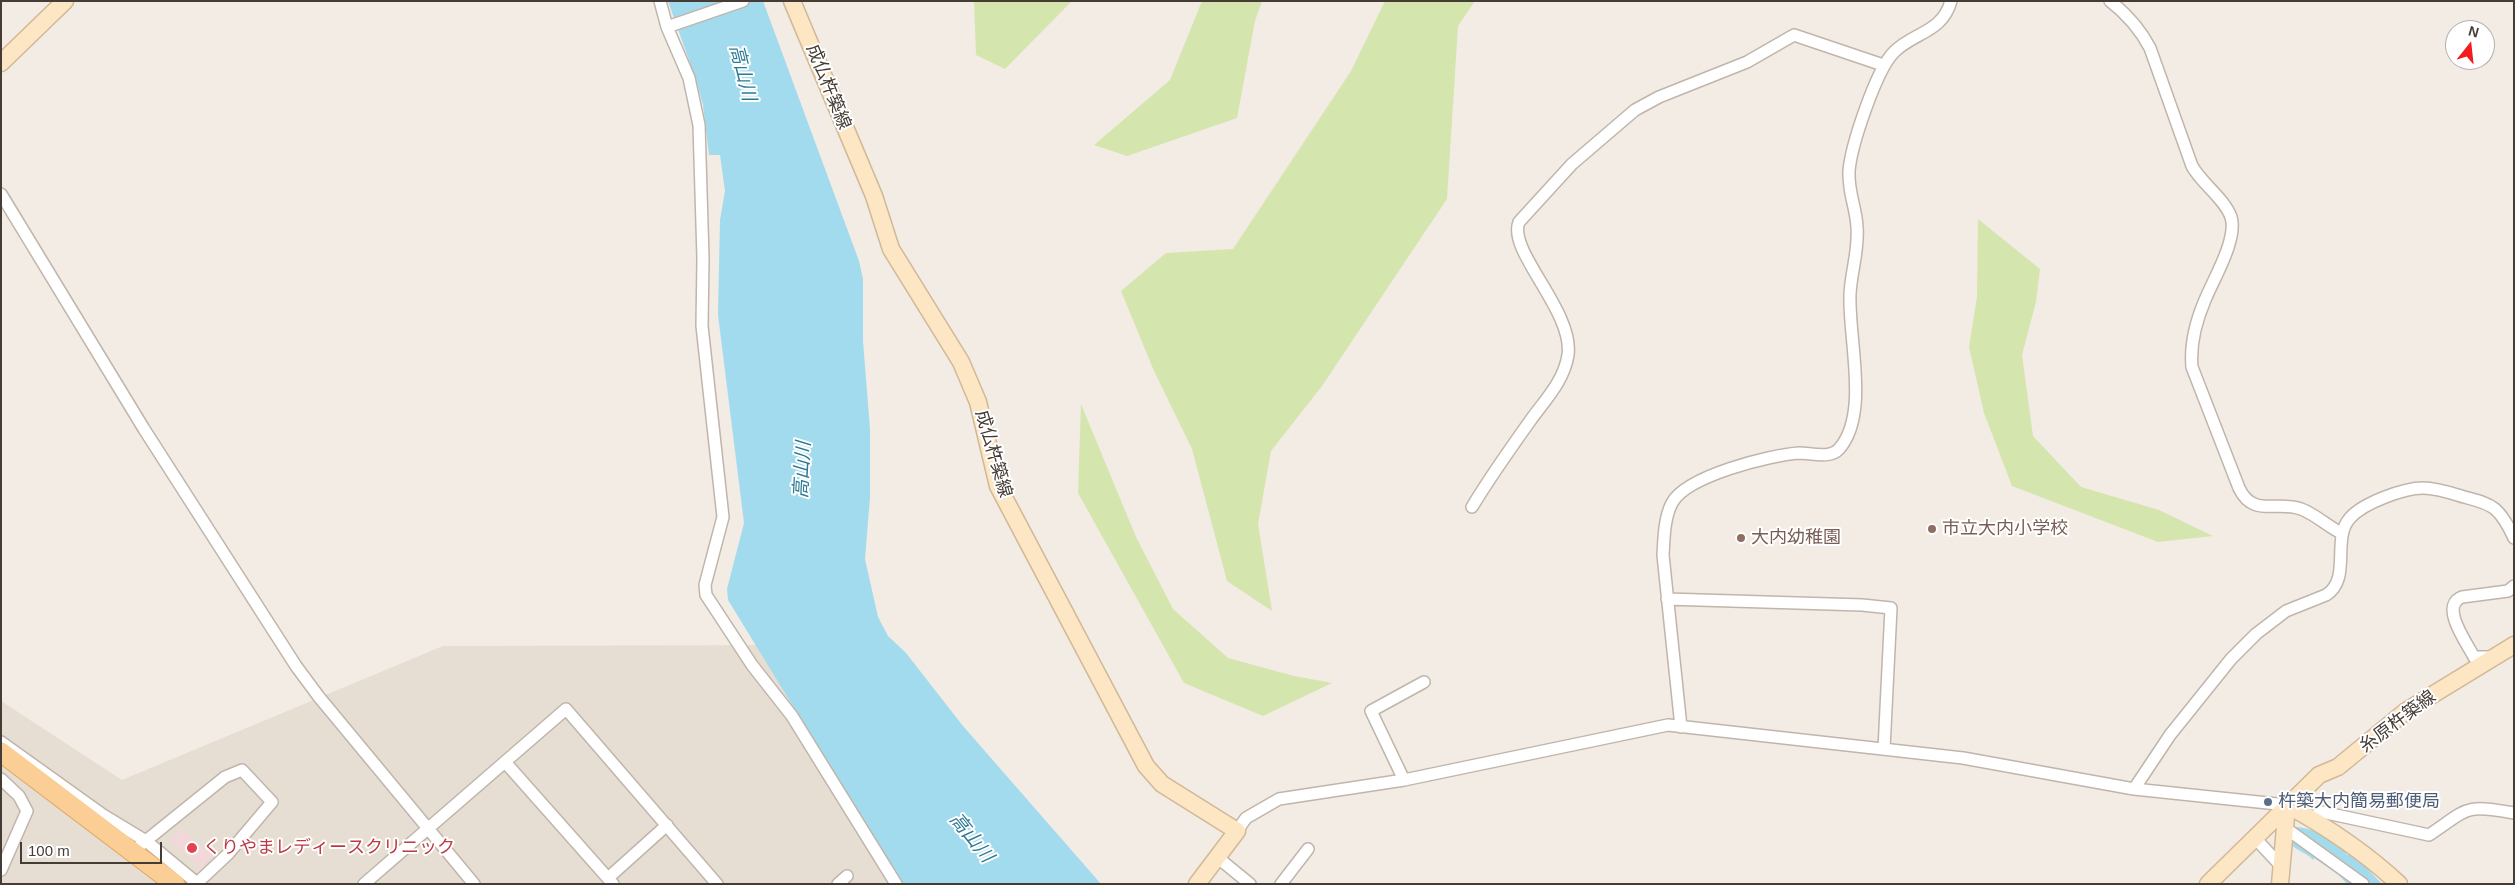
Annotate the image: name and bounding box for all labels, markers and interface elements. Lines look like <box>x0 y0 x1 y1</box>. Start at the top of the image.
north arrow <box>2445 20 2495 70</box>
text: N <box>2467 22 2481 41</box>
street label: 成仏杵築線 <box>801 41 855 133</box>
water label: 高山川 <box>724 43 760 103</box>
street label: 成仏杵築線 <box>970 408 1016 500</box>
water label: 高山川 <box>790 441 816 499</box>
place label: 市立大内小学校 <box>1942 518 2068 540</box>
marker: 市立大内小学校 <box>1926 523 1938 535</box>
place label: 大内幼稚園 <box>1751 527 1841 549</box>
marker: 大内幼稚園 <box>1735 532 1747 544</box>
street label: 糸原杵築線 <box>2356 686 2440 758</box>
place label: 杵築大内簡易郵便局 <box>2278 791 2440 813</box>
marker: 杵築大内簡易郵便局 <box>2262 796 2274 808</box>
water label: 高山川 <box>944 809 998 867</box>
scale bar <box>22 832 165 864</box>
place label: くりやまレディースクリニック <box>203 837 455 859</box>
marker: くりやまレディースクリニック <box>185 841 199 855</box>
text: 100 m <box>28 842 70 859</box>

